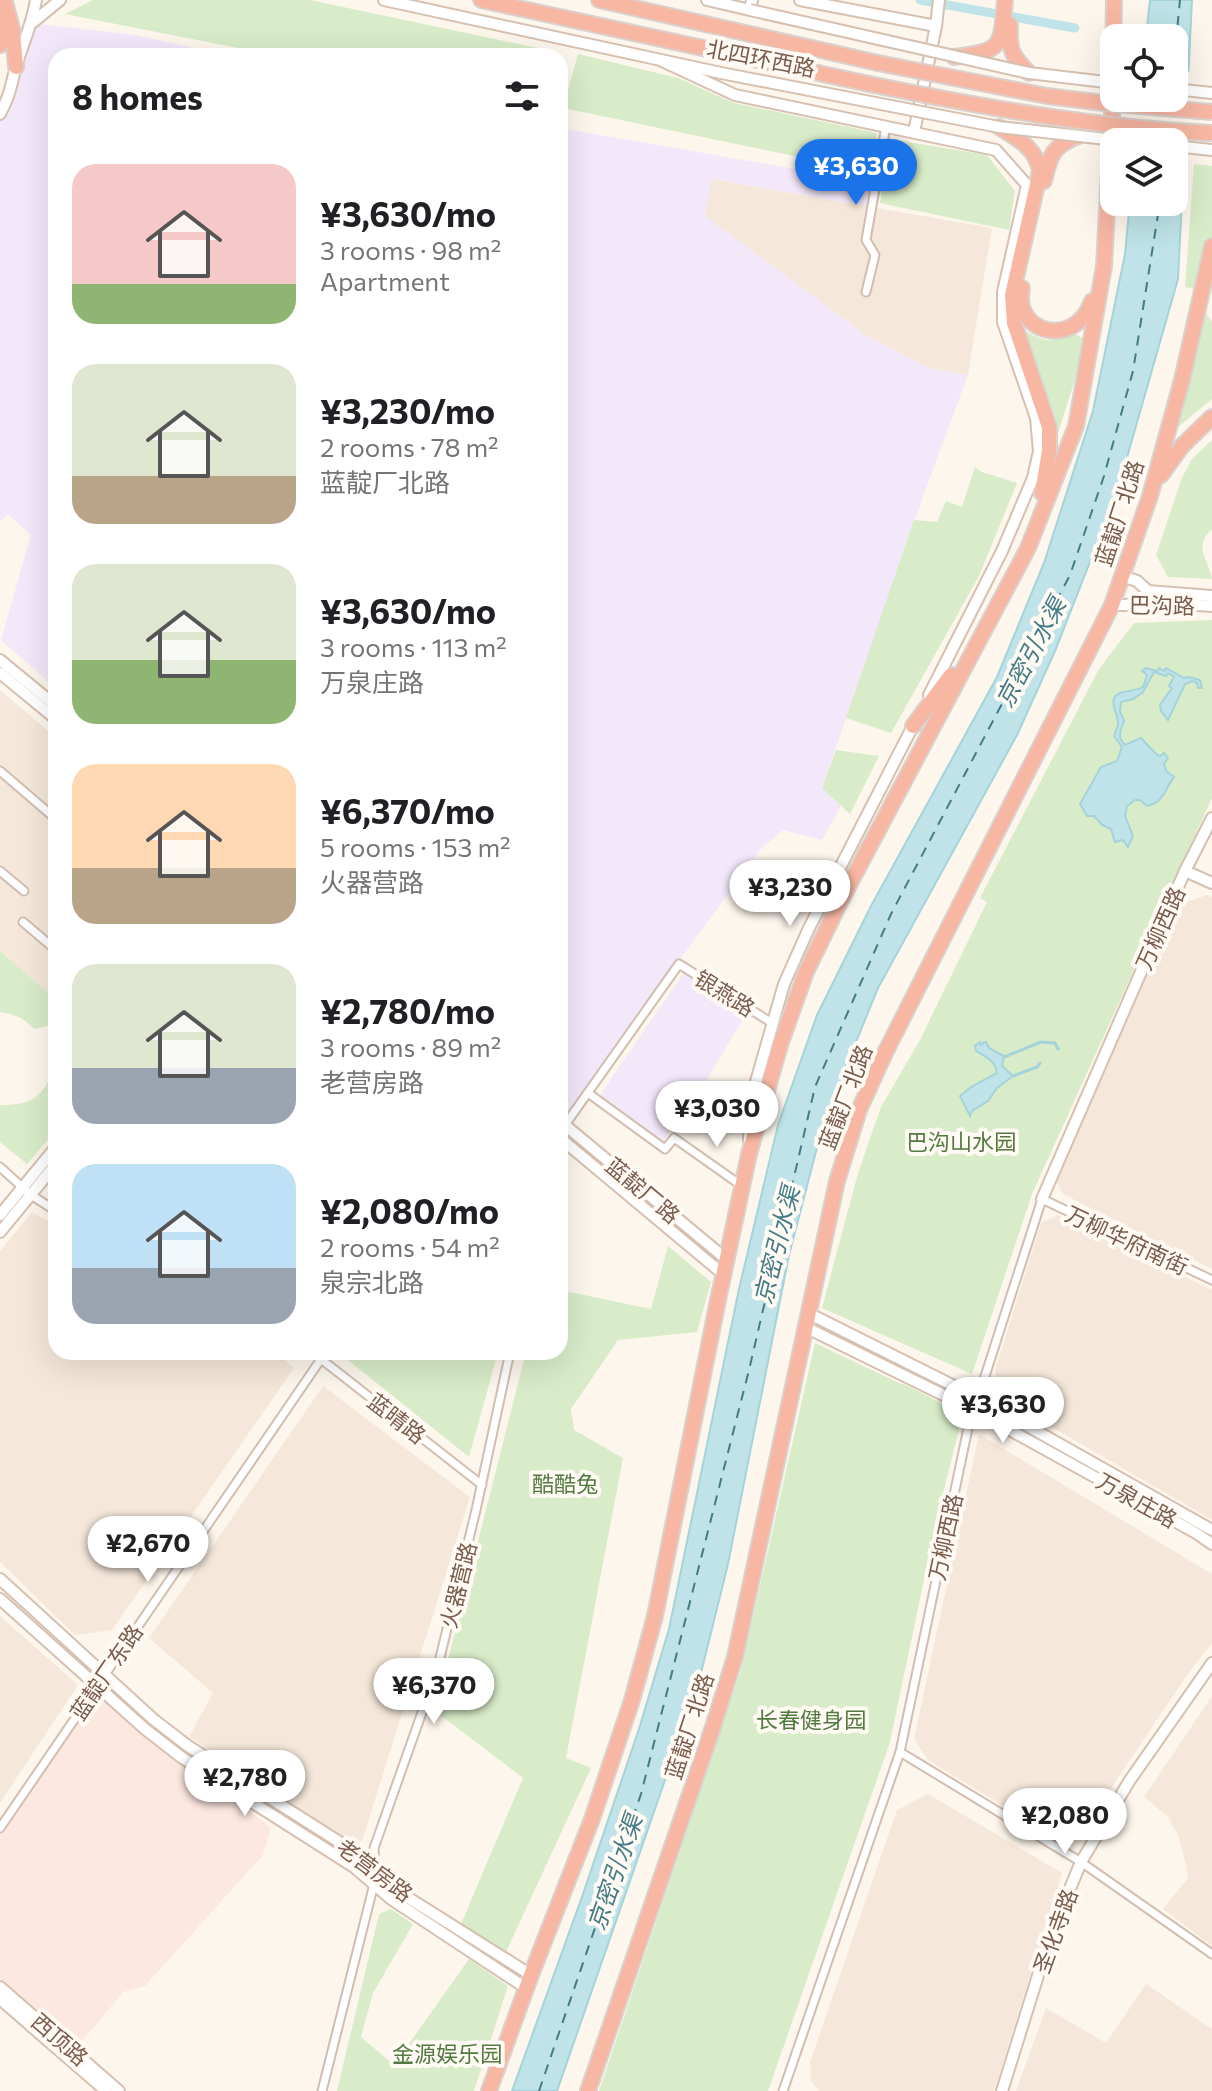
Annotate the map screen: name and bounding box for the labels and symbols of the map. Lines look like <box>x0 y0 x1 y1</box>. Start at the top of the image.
street label: 北四环西路 <box>704 34 818 82</box>
pin: ¥3,630 <box>791 139 921 207</box>
street label: 蓝靛厂北路 <box>1089 457 1149 569</box>
water label: 京密引水渠 <box>989 590 1072 712</box>
street label: 巴沟路 <box>1129 591 1195 619</box>
pin: ¥3,230 <box>725 860 855 928</box>
street label: 万柳西路 <box>1130 882 1190 974</box>
street label: 银燕路 <box>690 964 760 1022</box>
street label: 蓝靛厂北路 <box>813 1041 877 1153</box>
pin: ¥3,030 <box>652 1081 782 1149</box>
park label: 巴沟山水园 <box>906 1128 1016 1155</box>
street label: 蓝靛厂路 <box>601 1151 685 1229</box>
water label: 京密引水渠 <box>747 1180 805 1307</box>
street label: 万柳华府南街 <box>1061 1200 1193 1280</box>
pin: ¥3,630 <box>938 1377 1068 1445</box>
street label: 蓝晴路 <box>363 1387 431 1449</box>
street label: 万泉庄路 <box>1092 1467 1182 1533</box>
park label: 酷酷兔 <box>532 1470 598 1497</box>
street label: 万柳西路 <box>923 1491 967 1583</box>
pin: ¥2,670 <box>83 1516 213 1584</box>
street label: 火器营路 <box>434 1539 482 1631</box>
street label: 蓝靛厂东路 <box>64 1619 148 1725</box>
pin: ¥6,370 <box>369 1658 499 1726</box>
street label: 蓝靛厂北路 <box>659 1670 719 1782</box>
park label: 长春健身园 <box>756 1706 866 1733</box>
pin: ¥2,780 <box>180 1750 310 1818</box>
pin: ¥2,080 <box>1000 1788 1130 1856</box>
water label: 京密引水渠 <box>581 1808 648 1933</box>
street label: 老营房路 <box>332 1833 418 1907</box>
street label: 圣化寺路 <box>1027 1885 1083 1977</box>
street label: 西顶路 <box>26 2007 94 2071</box>
park label: 金源娱乐园 <box>392 2040 502 2067</box>

